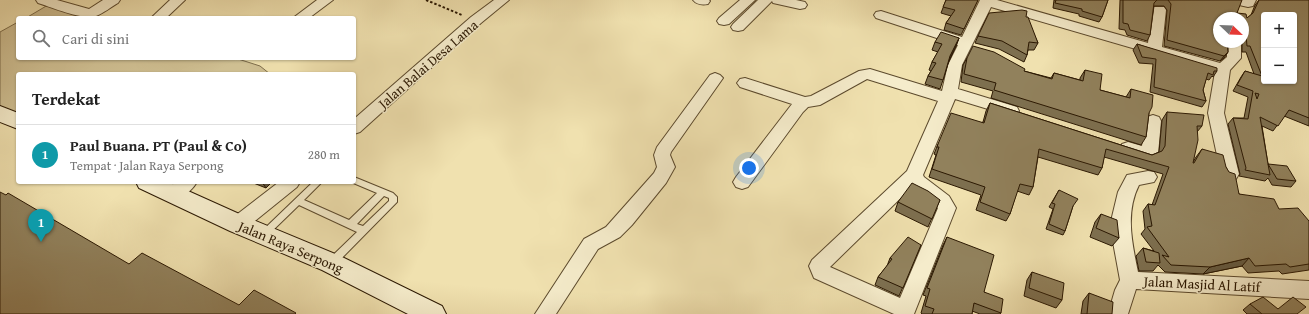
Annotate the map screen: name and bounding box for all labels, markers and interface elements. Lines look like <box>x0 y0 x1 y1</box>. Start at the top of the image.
north arrow <box>1213 12 1249 48</box>
map controls <box>1261 12 1297 84</box>
button: + <box>1261 12 1297 48</box>
street label: Jalan Balai Desa Lama <box>372 15 483 114</box>
search box <box>16 16 356 60</box>
icon: search <box>30 27 52 49</box>
text: Cari di sini <box>62 28 129 49</box>
button: − <box>1261 48 1297 84</box>
text: Terdekat <box>32 86 100 111</box>
text: Paul Buana. PT (Paul & Co) <box>70 135 247 156</box>
text: 1 <box>42 145 48 164</box>
text: 280 m <box>308 145 340 164</box>
text: Tempat · Jalan Raya Serpong <box>70 156 223 175</box>
your location <box>739 158 759 178</box>
pin: 1 <box>28 209 54 242</box>
street label: Jalan Raya Serpong <box>234 215 347 278</box>
street label: Jalan Masjid Al Latif <box>1141 271 1262 297</box>

